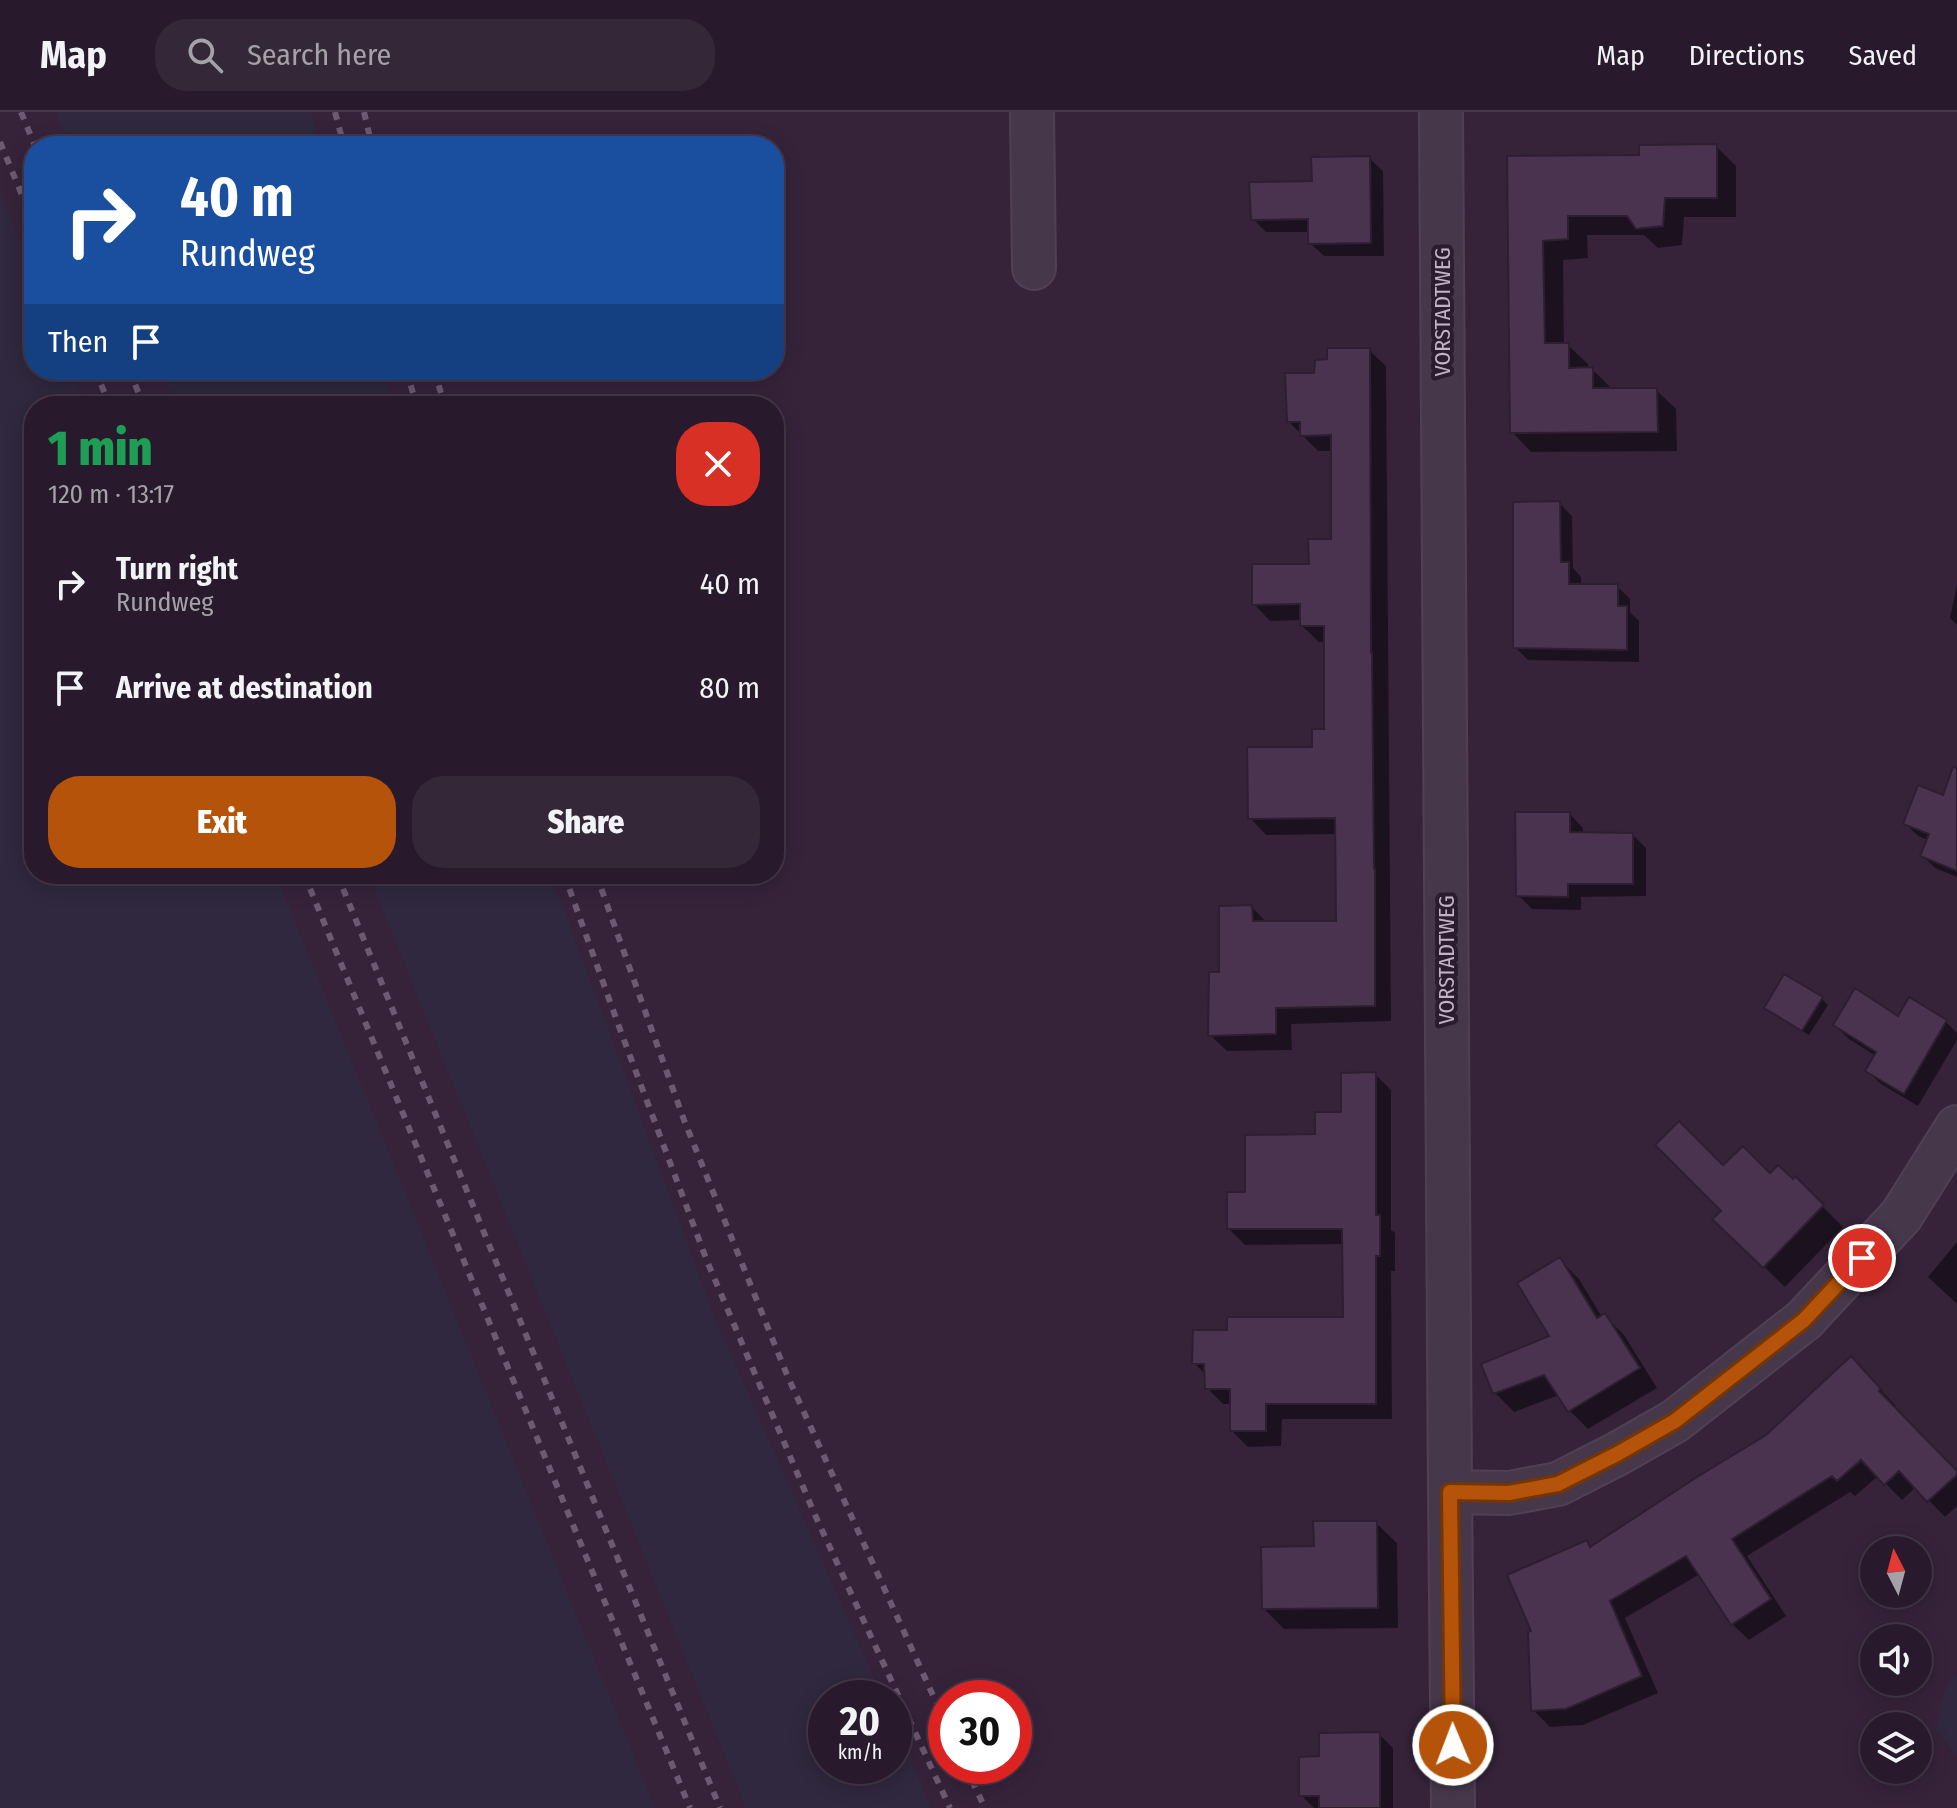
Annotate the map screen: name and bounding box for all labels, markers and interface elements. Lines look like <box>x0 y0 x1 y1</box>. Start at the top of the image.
search box <box>155 19 715 91</box>
text: Map <box>40 32 107 78</box>
icon: search <box>183 33 227 77</box>
text: Search here <box>247 37 391 73</box>
text: Map <box>1596 39 1645 72</box>
text: Directions <box>1689 39 1805 72</box>
text: Saved <box>1849 39 1917 72</box>
text: 40 m <box>180 164 294 231</box>
icon: right <box>48 168 152 272</box>
text: Rundweg <box>180 232 315 276</box>
street label: VORSTADTWEG <box>1429 247 1456 377</box>
icon: arrive <box>124 320 168 364</box>
text: Then <box>48 324 108 360</box>
text: 1 min <box>48 420 152 478</box>
button: close <box>676 422 760 506</box>
text: 120 m · 13:17 <box>48 479 174 510</box>
text: Turn right <box>116 551 238 587</box>
icon: right <box>48 562 92 606</box>
text: 40 m <box>700 566 760 602</box>
text: Rundweg <box>116 587 214 618</box>
icon: arrive <box>48 666 92 710</box>
text: Arrive at destination <box>116 670 373 706</box>
text: 80 m <box>699 670 760 706</box>
button: Exit <box>48 776 396 868</box>
button: Share <box>412 776 760 868</box>
street label: VORSTADTWEG <box>1433 895 1460 1025</box>
pin <box>1828 1224 1896 1292</box>
icon: arrive <box>1840 1236 1884 1280</box>
north arrow <box>1860 1536 1932 1608</box>
map controls <box>1860 1536 1932 1784</box>
button: sound <box>1860 1624 1932 1696</box>
speed limit sign: 30 <box>928 1680 1032 1784</box>
text: 20 <box>840 1698 880 1746</box>
position arrow <box>1411 1703 1495 1787</box>
button: layers <box>1860 1712 1932 1784</box>
text: km/h <box>838 1740 882 1764</box>

